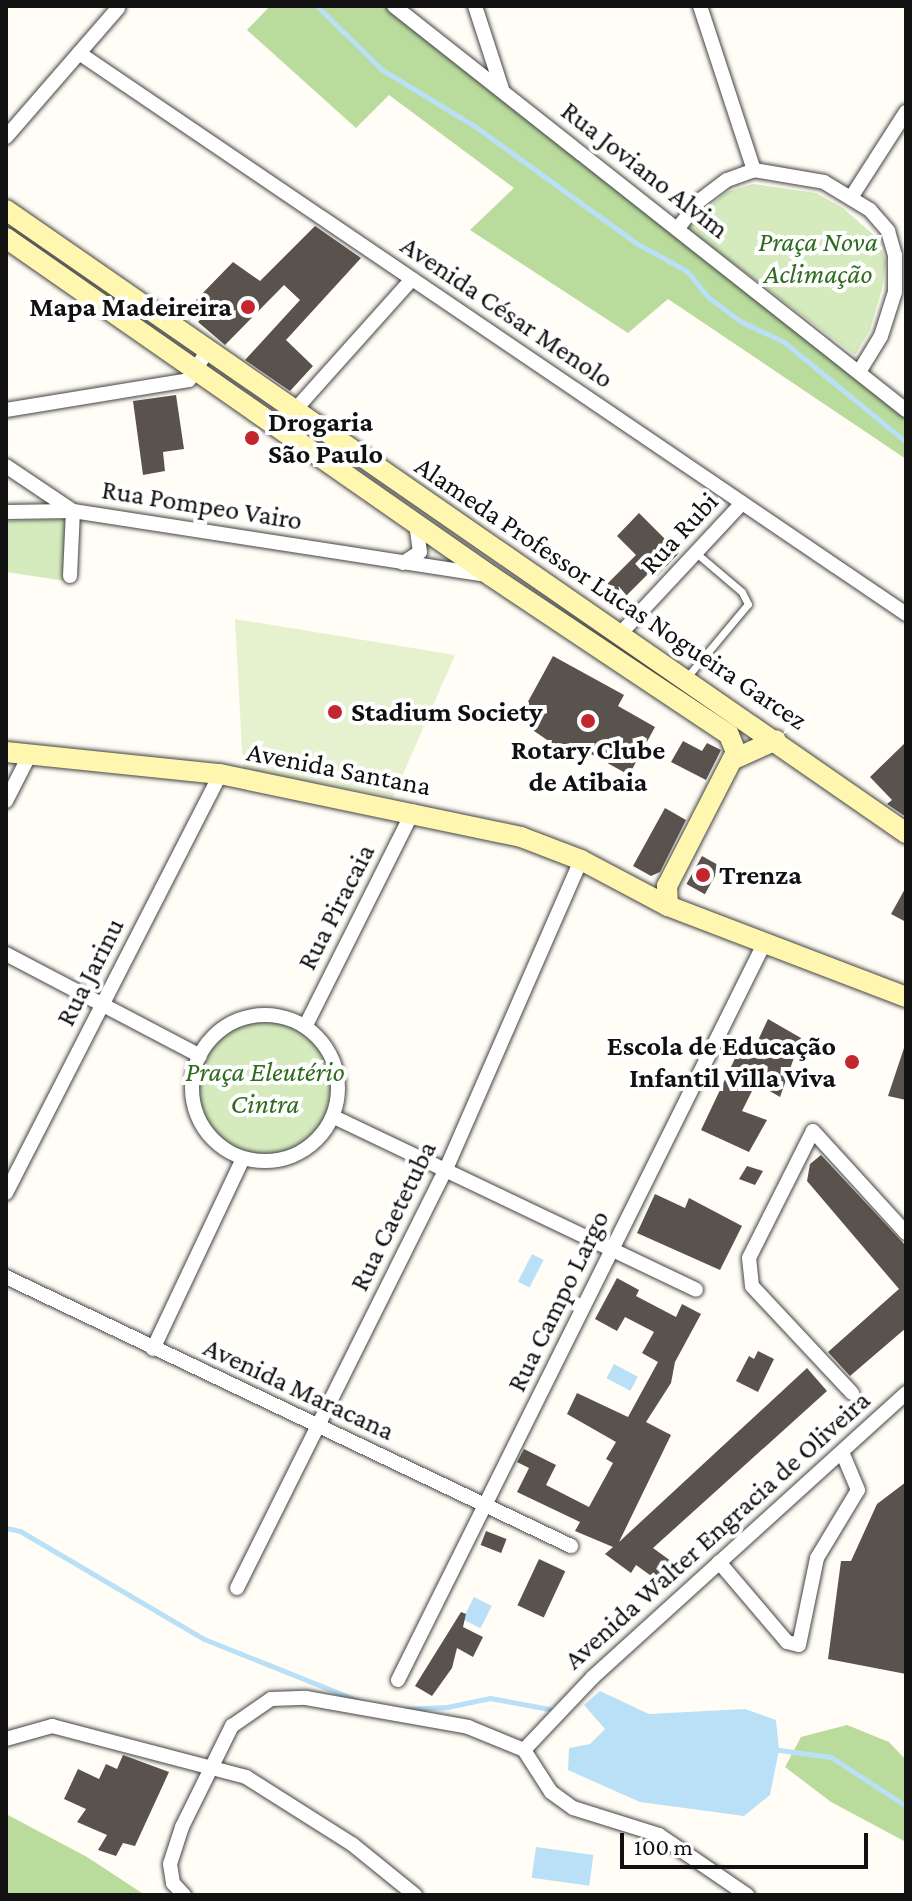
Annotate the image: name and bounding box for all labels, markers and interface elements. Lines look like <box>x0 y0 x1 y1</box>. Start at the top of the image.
street label: Rua Joviano Alvim <box>554 94 736 246</box>
park label: Praça Nova Aclimação <box>758 225 878 291</box>
street label: Avenida César Menolo <box>394 228 620 396</box>
place label: Mapa Madeireira <box>29 290 232 324</box>
marker: Mapa Madeireira <box>239 298 257 316</box>
place label: Drogaria São Paulo <box>268 405 383 471</box>
marker: Drogaria São Paulo <box>243 429 261 447</box>
street label: Alameda Professor Lucas Nogueira Garcez <box>409 449 813 737</box>
street label: Rua Pompeo Vairo <box>99 473 305 537</box>
street label: Rua Rubi <box>633 485 725 581</box>
place label: Stadium Society <box>351 695 543 729</box>
marker: Stadium Society <box>326 703 344 721</box>
marker: Rotary Clube de Atibaia <box>579 712 597 730</box>
place label: Rotary Clube de Atibaia <box>511 733 665 799</box>
street label: Avenida Santana <box>244 735 434 803</box>
street label: Rua Piracaia <box>290 838 382 976</box>
place label: Trenza <box>719 858 802 892</box>
marker: Trenza <box>694 866 712 884</box>
street label: Rua Jarinu <box>49 912 131 1032</box>
place label: Escola de Educação Infantil Villa Viva <box>607 1029 836 1095</box>
marker: Escola de Educação Infantil Villa Viva <box>843 1053 861 1071</box>
park label: Praça Eleutério Cintra <box>185 1055 345 1121</box>
street label: Rua Caetetuba <box>342 1136 444 1296</box>
street label: Rua Campo Largo <box>500 1205 616 1397</box>
street label: Avenida Maracana <box>198 1330 400 1448</box>
street label: Avenida Walter Engracia de Oliveira <box>557 1383 877 1677</box>
scale bar <box>624 1817 872 1867</box>
text: 100 m <box>634 1833 693 1860</box>

